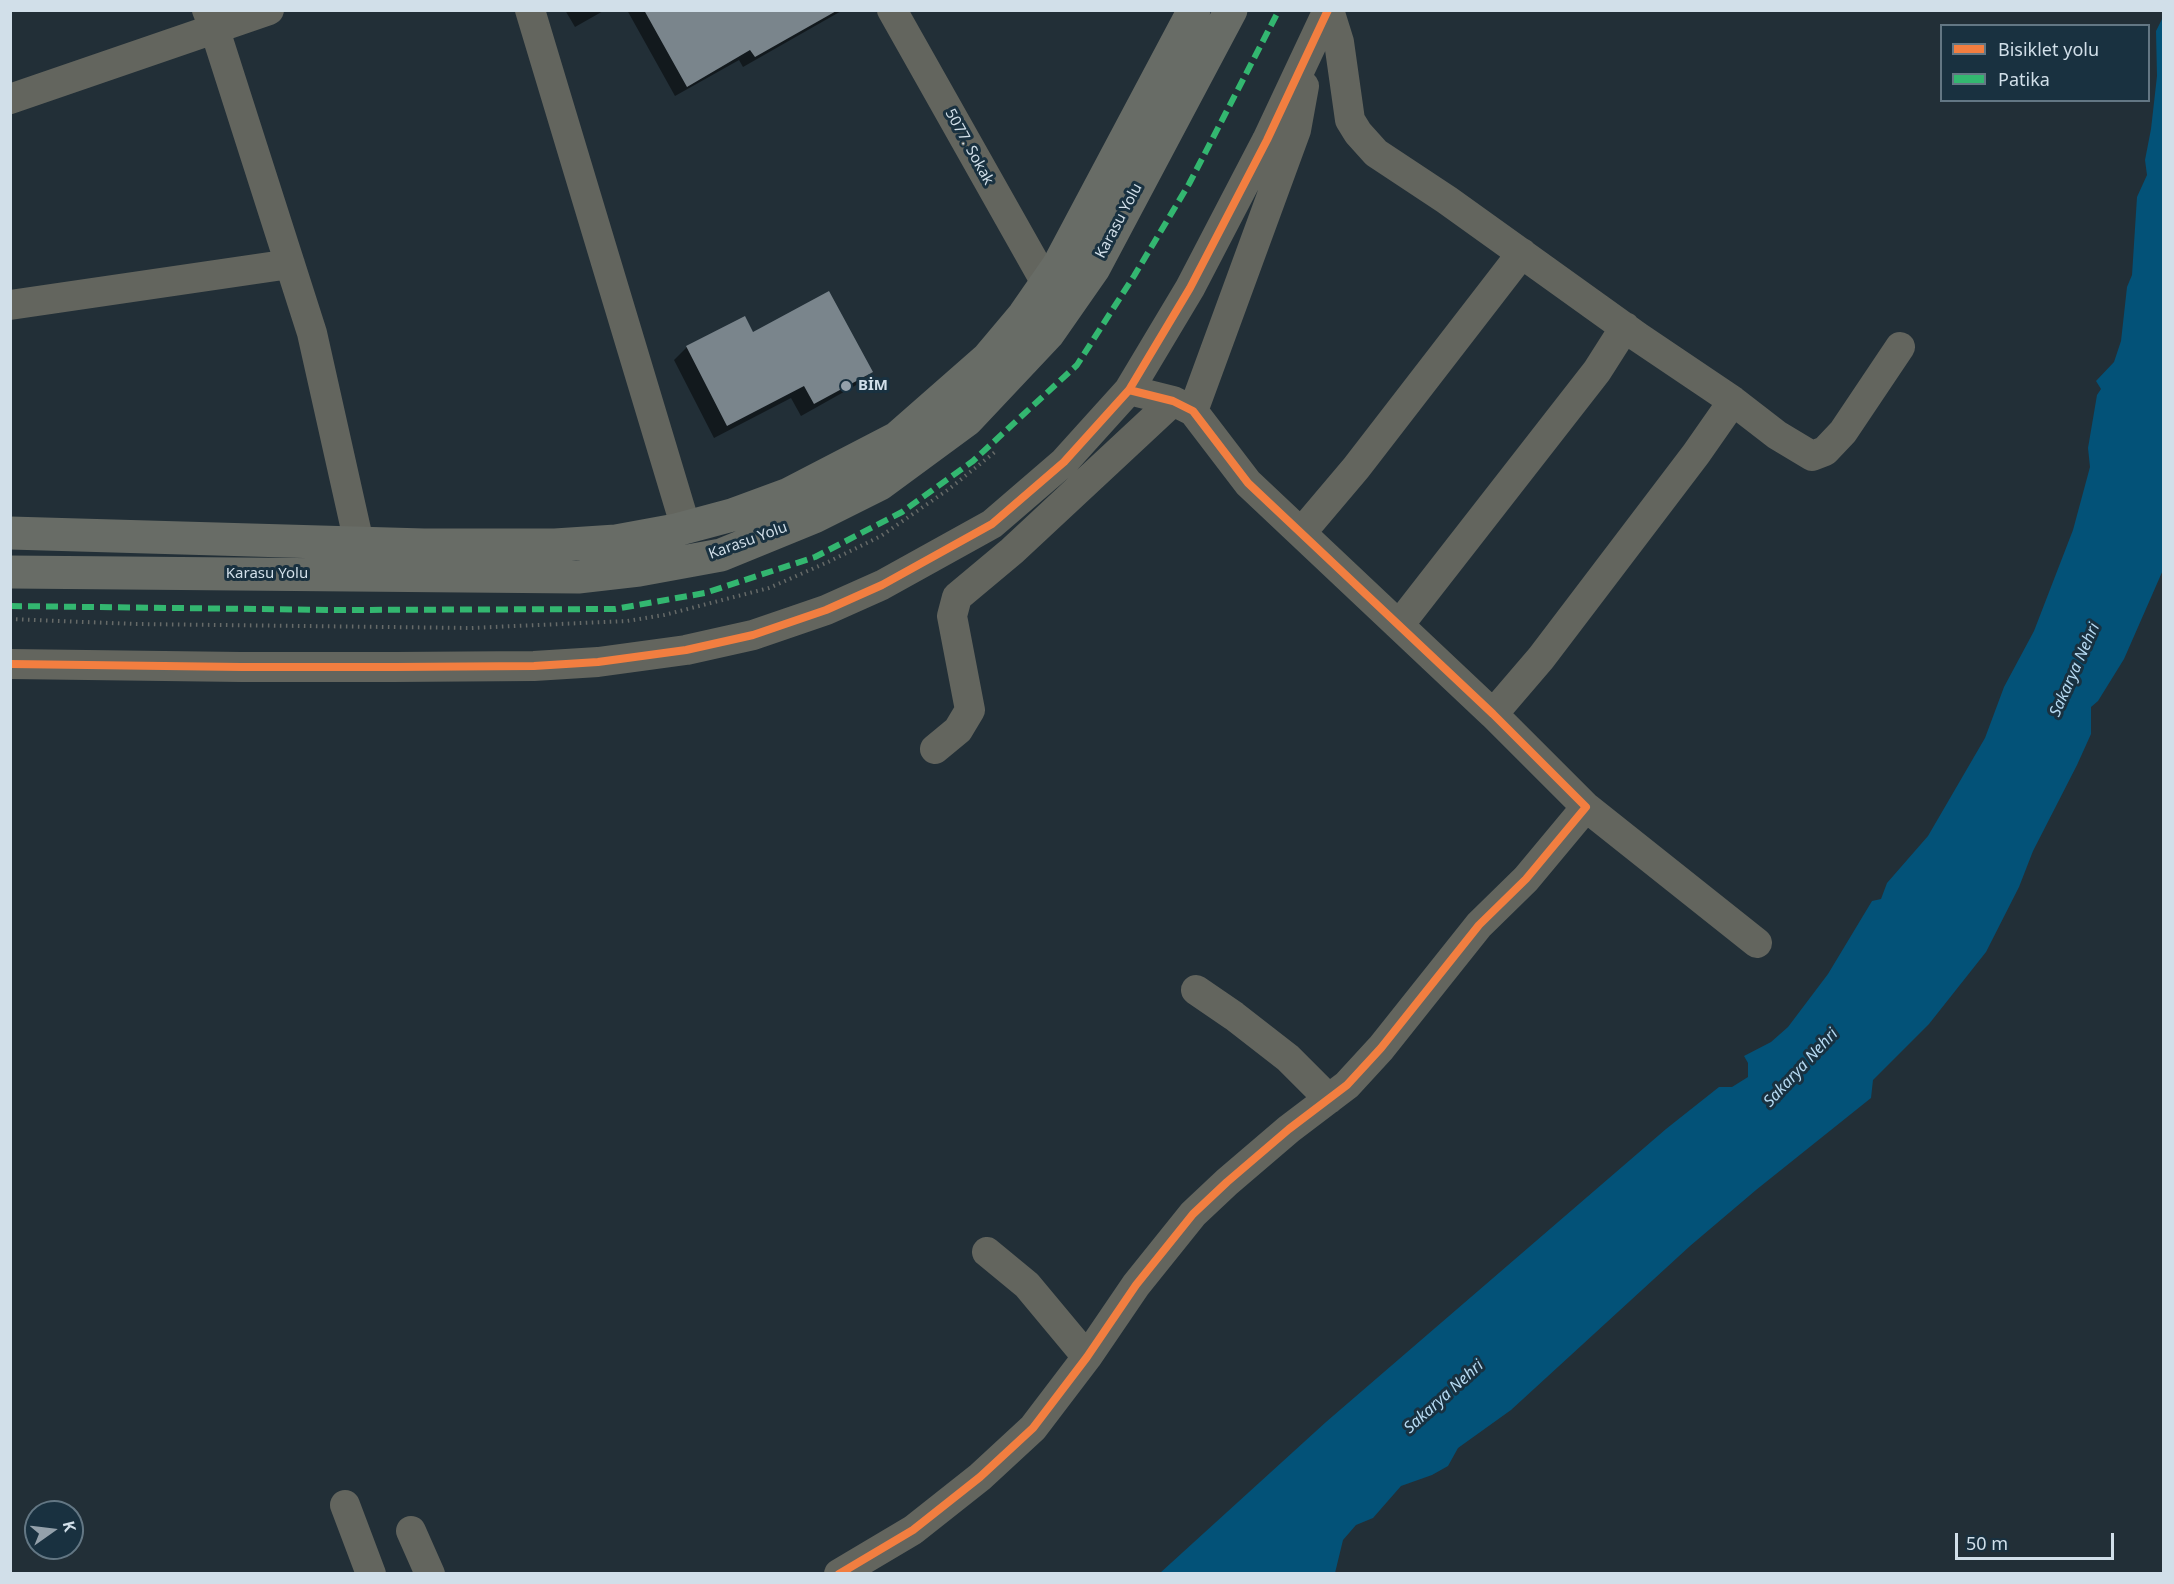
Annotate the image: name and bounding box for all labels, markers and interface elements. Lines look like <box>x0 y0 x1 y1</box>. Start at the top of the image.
legend <box>1940 24 2150 102</box>
text: Bisiklet yolu <box>1998 37 2099 61</box>
text: Patika <box>1998 67 2050 91</box>
street label: 5077. Sokak <box>941 106 997 188</box>
street label: Karasu Yolu <box>1092 180 1146 262</box>
place label: BİM <box>858 377 888 395</box>
marker: BİM <box>839 379 853 393</box>
street label: Karasu Yolu <box>706 518 790 564</box>
street label: Karasu Yolu <box>226 565 308 583</box>
water label: Sakarya Nehri <box>2046 620 2104 720</box>
water label: Sakarya Nehri <box>1760 1025 1842 1111</box>
water label: Sakarya Nehri <box>1400 1356 1488 1438</box>
north arrow <box>24 1500 84 1560</box>
text: K <box>58 1518 81 1534</box>
scale bar <box>1958 1521 2117 1559</box>
text: 50 m <box>1966 1531 2008 1555</box>

